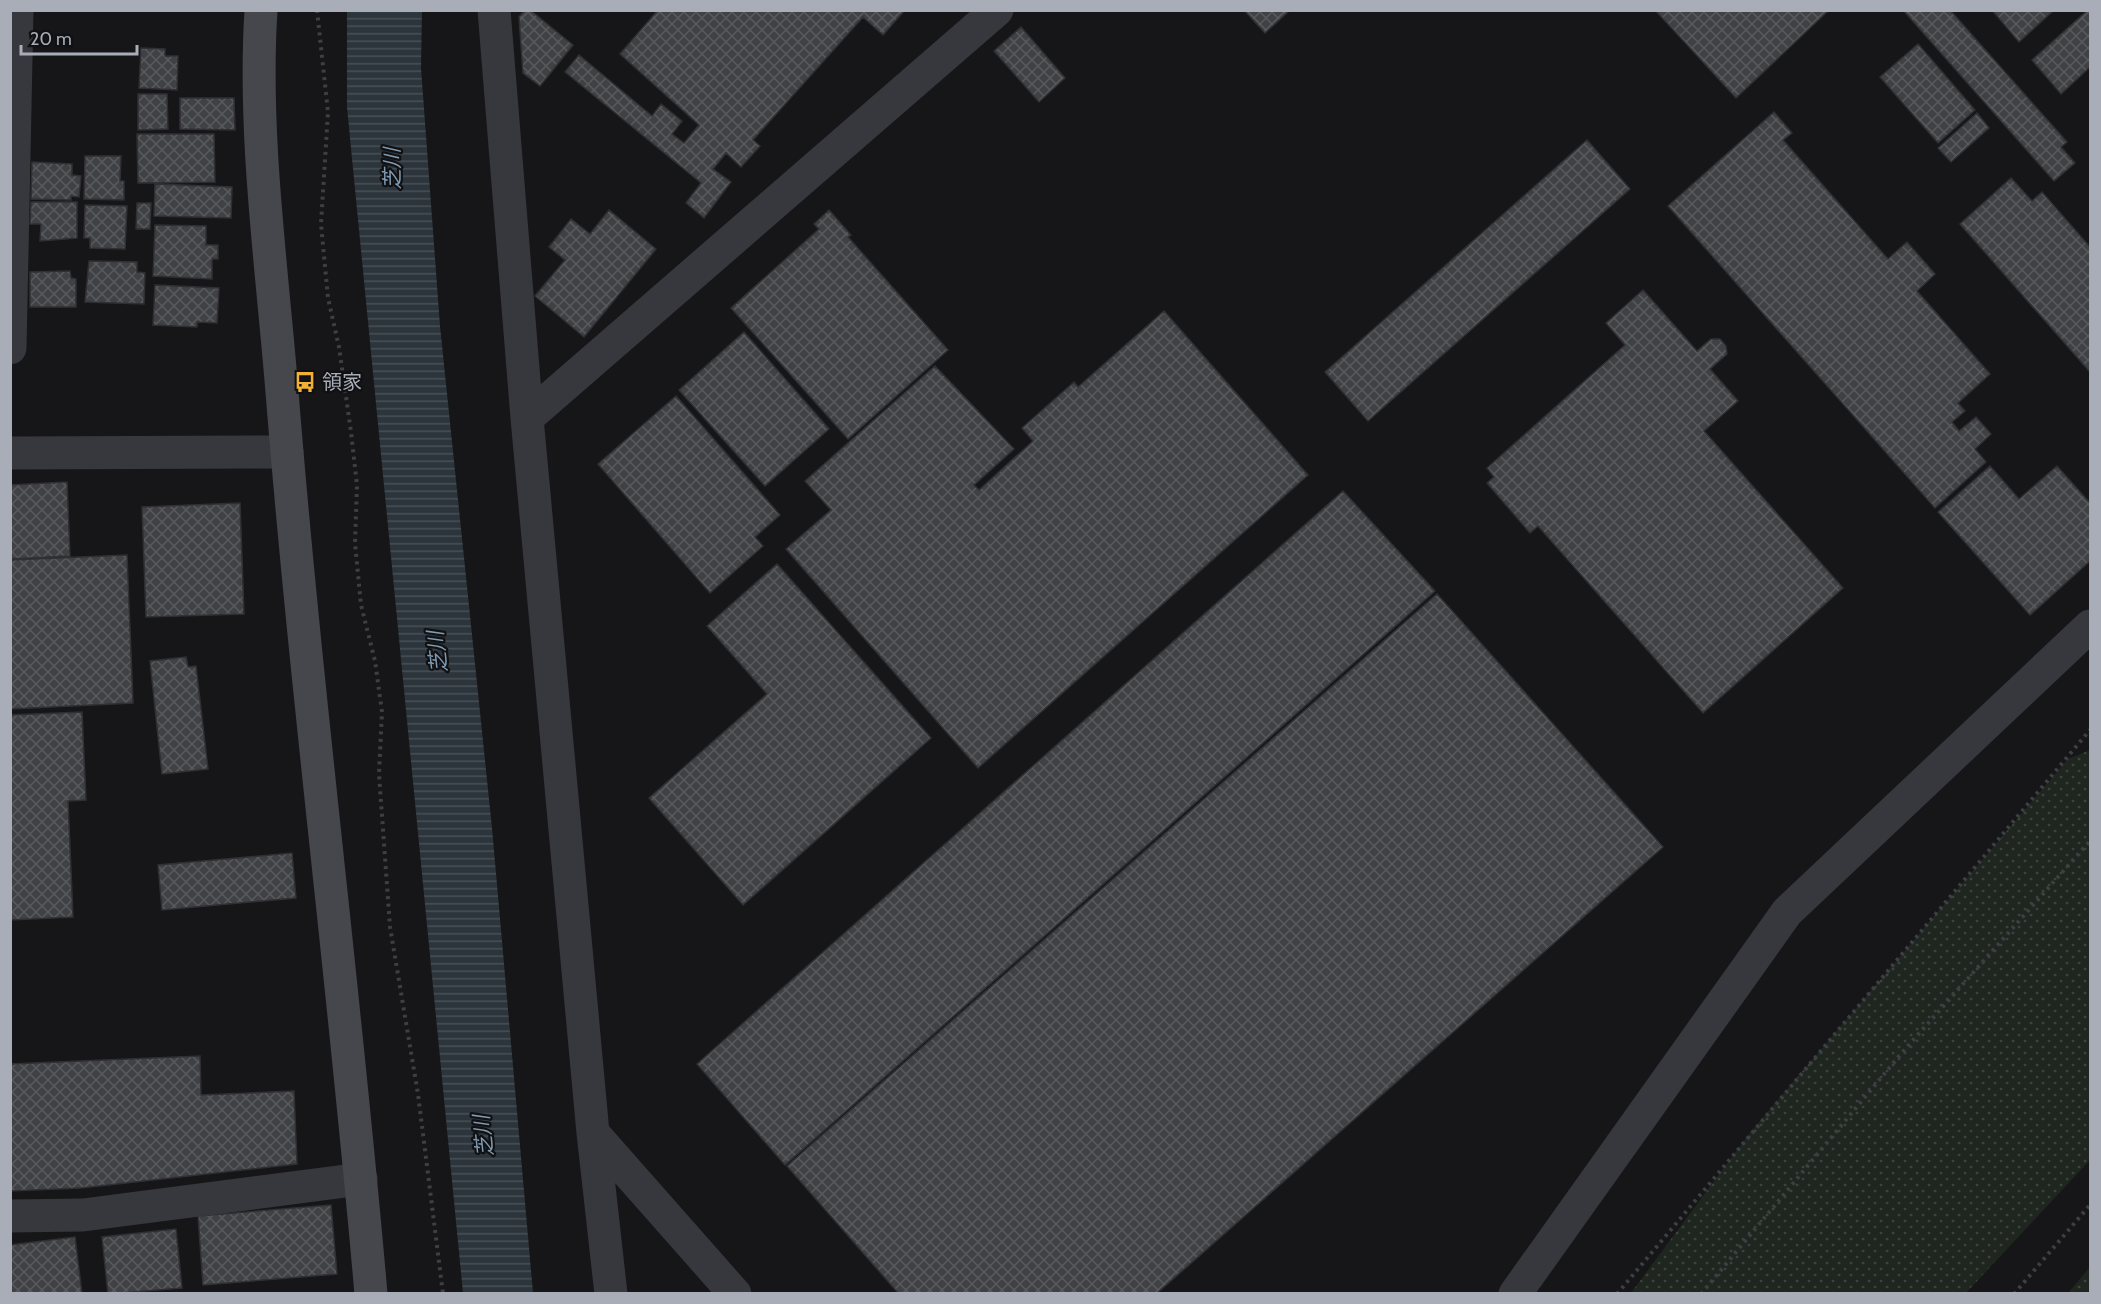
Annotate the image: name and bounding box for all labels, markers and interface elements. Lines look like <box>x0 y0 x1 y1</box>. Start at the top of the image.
scale bar <box>21 18 136 56</box>
text: 20 m <box>30 28 72 50</box>
water label: 芝川 <box>379 146 405 190</box>
bus stop icon: 領家 <box>293 370 317 394</box>
place label: 領家 <box>322 370 362 394</box>
water label: 芝川 <box>422 628 452 674</box>
water label: 芝川 <box>468 1112 498 1158</box>

